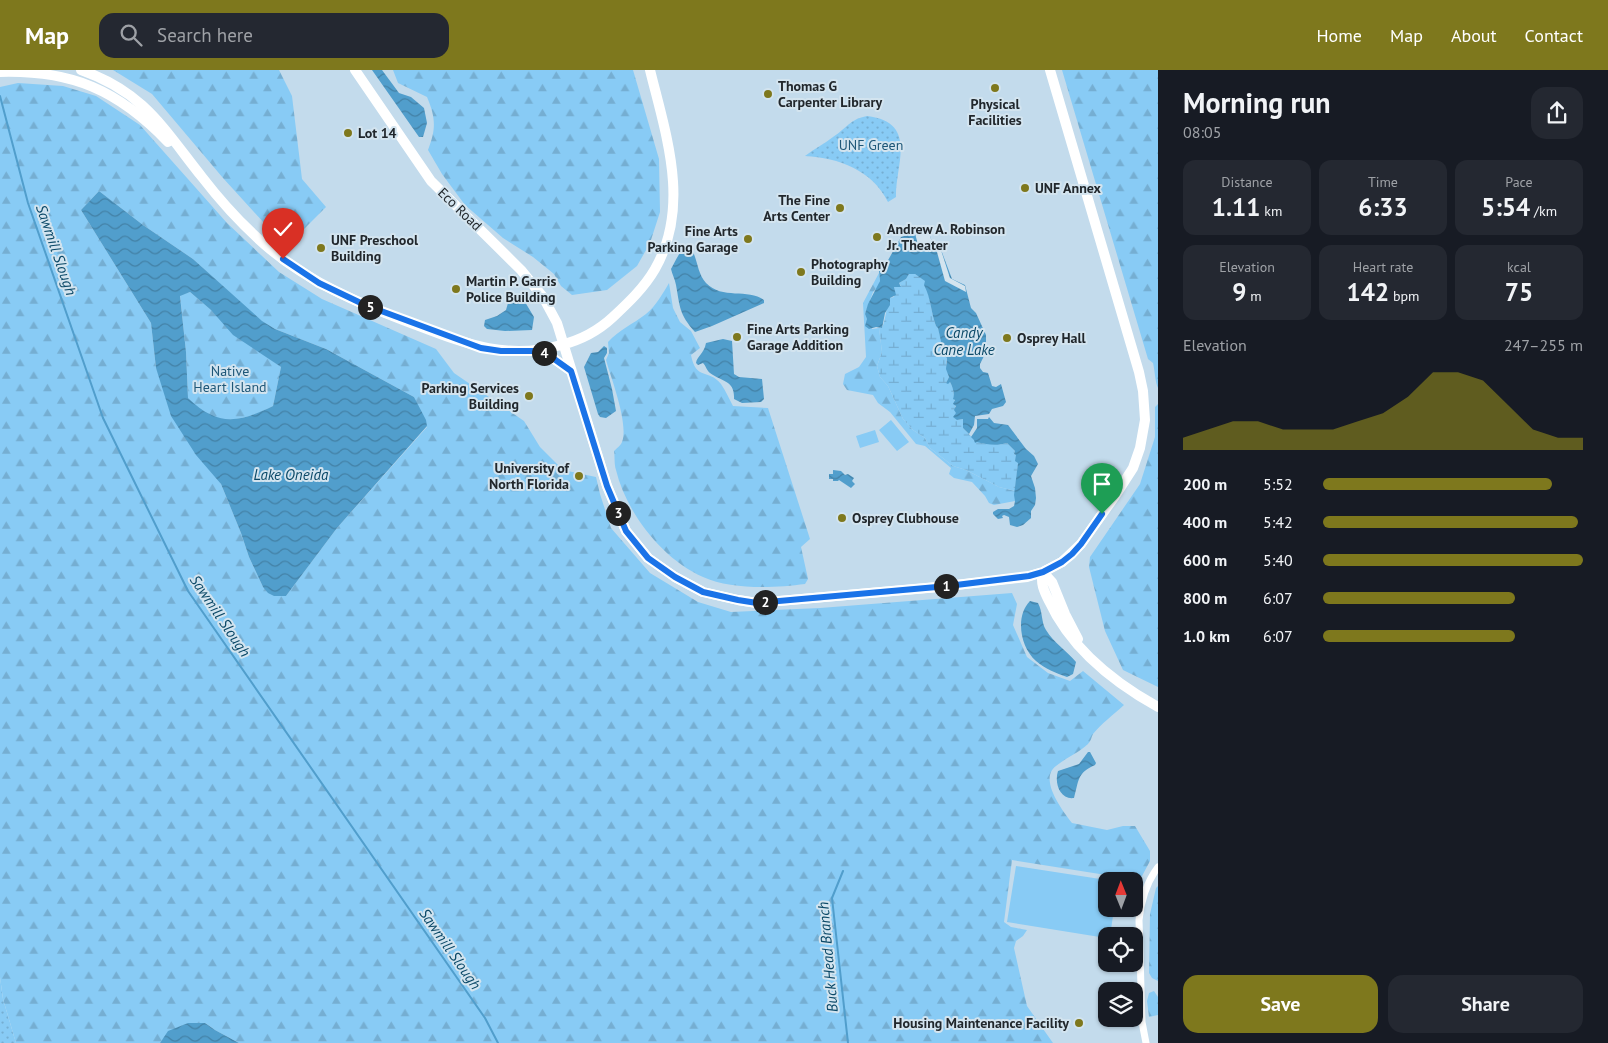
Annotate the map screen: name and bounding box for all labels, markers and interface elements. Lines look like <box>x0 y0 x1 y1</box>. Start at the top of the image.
search box <box>99 13 449 58</box>
text: Map <box>25 20 69 51</box>
icon: search <box>117 21 145 49</box>
text: Search here <box>157 23 253 47</box>
text: Home <box>1316 24 1362 47</box>
text: Map <box>1390 24 1423 47</box>
text: About <box>1451 24 1497 47</box>
text: Contact <box>1525 24 1583 47</box>
place label: Thomas G Carpenter Library <box>778 77 882 111</box>
marker: Physical Facilities <box>989 82 1001 94</box>
text: Morning run <box>1183 84 1331 121</box>
button: share <box>1531 87 1583 139</box>
marker: Thomas G Carpenter Library <box>762 88 774 100</box>
place label: Physical Facilities <box>968 95 1022 129</box>
text: 08:05 <box>1183 122 1221 142</box>
place label: Lot 14 <box>358 124 397 142</box>
marker: Lot 14 <box>342 127 354 139</box>
park label: UNF Green <box>839 136 903 154</box>
text: Distance <box>1221 173 1273 191</box>
text: Time <box>1368 173 1398 191</box>
text: Pace <box>1505 173 1533 191</box>
place label: UNF Annex <box>1035 179 1102 197</box>
marker: UNF Annex <box>1019 182 1031 194</box>
street label: Eco Road <box>434 184 486 234</box>
place label: The Fine Arts Center <box>763 191 830 225</box>
text: 1.11 <box>1212 191 1260 223</box>
text: 6:33 <box>1358 191 1408 223</box>
text: 5:54 <box>1481 191 1530 223</box>
water label: Sawmill Slough <box>32 202 81 298</box>
marker: The Fine Arts Center <box>834 202 846 214</box>
text: km <box>1260 202 1282 220</box>
text: /km <box>1530 202 1557 220</box>
pin <box>262 208 304 259</box>
icon: check <box>269 215 297 243</box>
place label: Andrew A. Robinson Jr. Theater <box>886 220 1005 254</box>
place label: Fine Arts Parking Garage <box>647 222 738 256</box>
place label: UNF Preschool Building <box>331 231 419 265</box>
marker: Andrew A. Robinson Jr. Theater <box>871 231 883 243</box>
marker: Fine Arts Parking Garage <box>742 233 754 245</box>
marker: UNF Preschool Building <box>315 242 327 254</box>
place label: Photography Building <box>811 255 888 289</box>
text: Elevation <box>1219 258 1275 276</box>
text: Heart rate <box>1353 258 1413 276</box>
text: kcal <box>1507 258 1531 276</box>
marker: Photography Building <box>795 266 807 278</box>
place label: Martin P. Garris Police Building <box>466 272 556 306</box>
text: 9 <box>1232 276 1247 308</box>
text: 142 <box>1347 276 1389 308</box>
text: 75 <box>1505 276 1533 308</box>
marker: Martin P. Garris Police Building <box>450 283 462 295</box>
text: m <box>1247 287 1262 305</box>
text: bpm <box>1389 287 1419 305</box>
pin: 5 <box>358 294 382 320</box>
text: 5 <box>367 298 374 316</box>
place label: Fine Arts Parking Garage Addition <box>747 320 849 354</box>
water label: Candy Cane Lake <box>933 323 995 359</box>
place label: Osprey Hall <box>1017 329 1087 347</box>
marker: Fine Arts Parking Garage Addition <box>731 331 743 343</box>
marker: Osprey Hall <box>1001 332 1013 344</box>
text: Elevation <box>1183 335 1247 355</box>
text: 247–255 m <box>1504 335 1583 355</box>
pin: 4 <box>532 340 556 366</box>
text: 4 <box>541 344 548 362</box>
park label: Native Heart Island <box>193 362 267 396</box>
place label: Parking Services Building <box>421 379 519 413</box>
marker: Parking Services Building <box>523 390 535 402</box>
place label: University of North Florida <box>489 459 571 493</box>
pin <box>1081 463 1123 514</box>
water label: Lake Oneida <box>254 465 329 484</box>
marker: University of North Florida <box>573 470 585 482</box>
icon: arrive <box>1088 470 1116 498</box>
text: 200 m <box>1183 474 1227 494</box>
text: 5:52 <box>1263 474 1293 494</box>
pin: 3 <box>606 500 630 526</box>
text: 3 <box>615 504 622 522</box>
place label: Osprey Clubhouse <box>852 509 959 527</box>
marker: Osprey Clubhouse <box>836 512 848 524</box>
text: 400 m <box>1183 512 1227 532</box>
text: 5:42 <box>1263 512 1293 532</box>
text: 600 m <box>1183 550 1227 570</box>
text: 5:40 <box>1263 550 1293 570</box>
water label: Sawmill Slough <box>186 571 255 660</box>
pin: 1 <box>934 574 958 598</box>
text: 1 <box>943 577 950 595</box>
text: 800 m <box>1183 588 1227 608</box>
text: 6:07 <box>1263 588 1293 608</box>
pin: 2 <box>752 590 778 614</box>
text: 2 <box>762 593 769 611</box>
text: 1.0 km <box>1183 626 1230 646</box>
text: 6:07 <box>1263 626 1293 646</box>
north arrow <box>1098 872 1142 918</box>
map controls <box>1098 872 1143 1027</box>
water label: Buck Head Branch <box>813 901 842 1013</box>
water label: Sawmill Slough <box>415 904 485 993</box>
button: locate <box>1098 927 1143 972</box>
button: Save <box>1183 975 1378 1033</box>
button: Share <box>1388 975 1583 1033</box>
button: layers <box>1098 982 1143 1027</box>
place label: Housing Maintenance Facility <box>893 1014 1069 1032</box>
marker: Housing Maintenance Facility <box>1073 1017 1085 1029</box>

